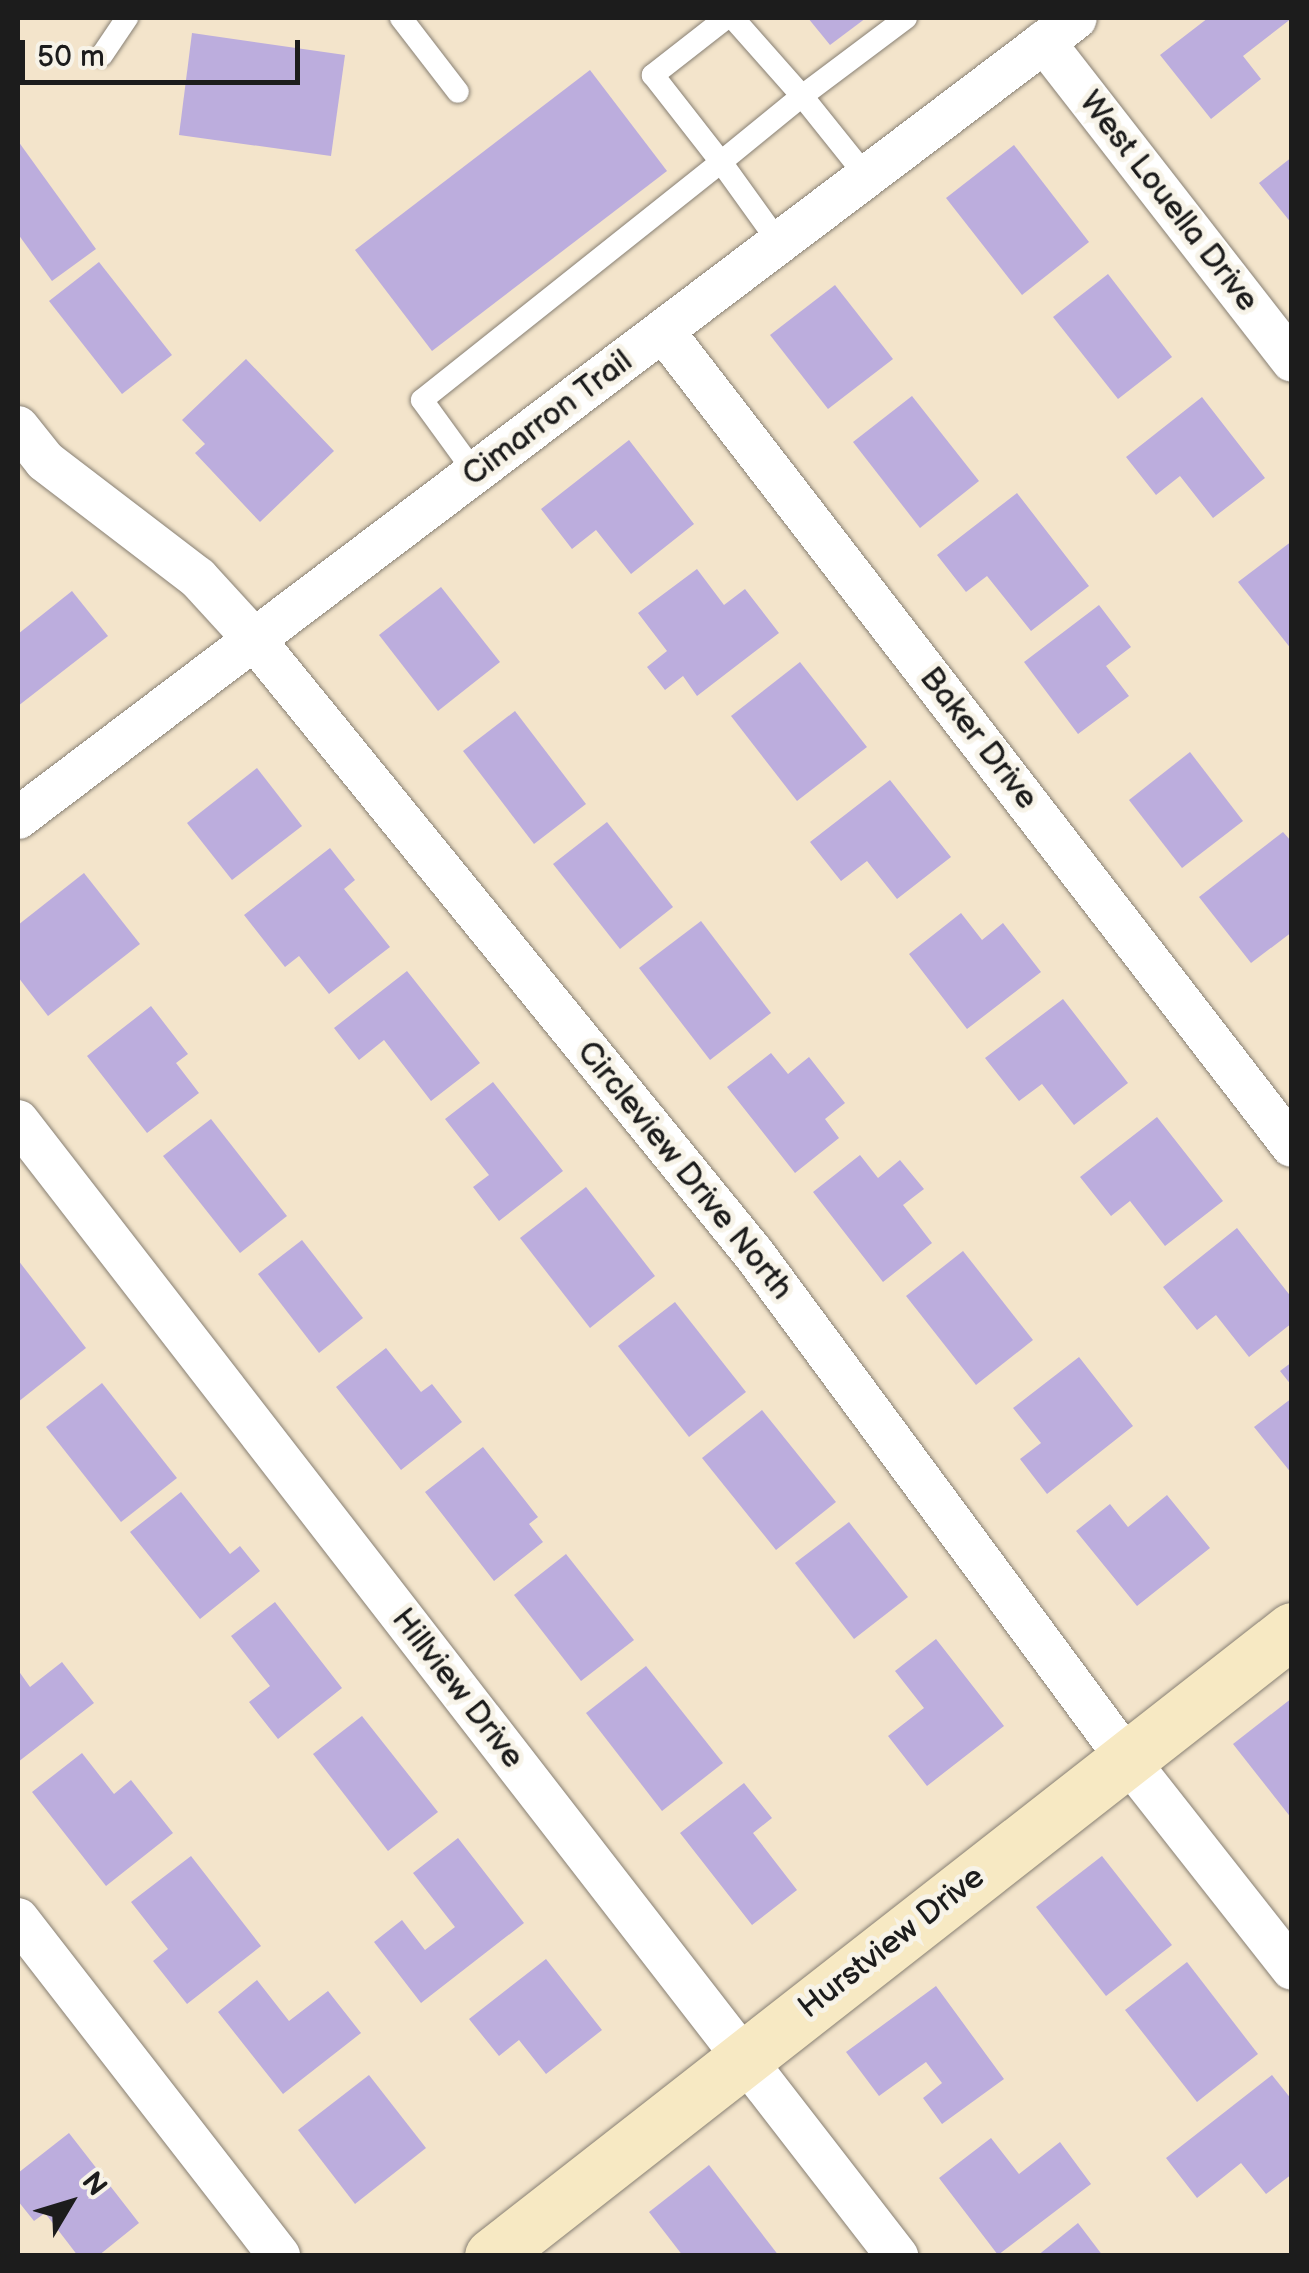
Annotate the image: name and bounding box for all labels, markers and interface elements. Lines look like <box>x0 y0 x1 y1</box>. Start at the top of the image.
scale bar <box>25 20 305 82</box>
text: 50 m <box>37 39 105 75</box>
street label: West Louella Drive <box>1070 84 1266 320</box>
street label: Cimarron Trail <box>455 342 641 496</box>
street label: Baker Drive <box>911 660 1045 818</box>
street label: Circleview Drive North <box>568 1034 800 1308</box>
street label: Hillview Drive <box>383 1601 531 1777</box>
street label: Hurstview Drive <box>791 1858 993 2028</box>
north arrow <box>20 2153 120 2253</box>
text: N <box>75 2166 114 2203</box>

